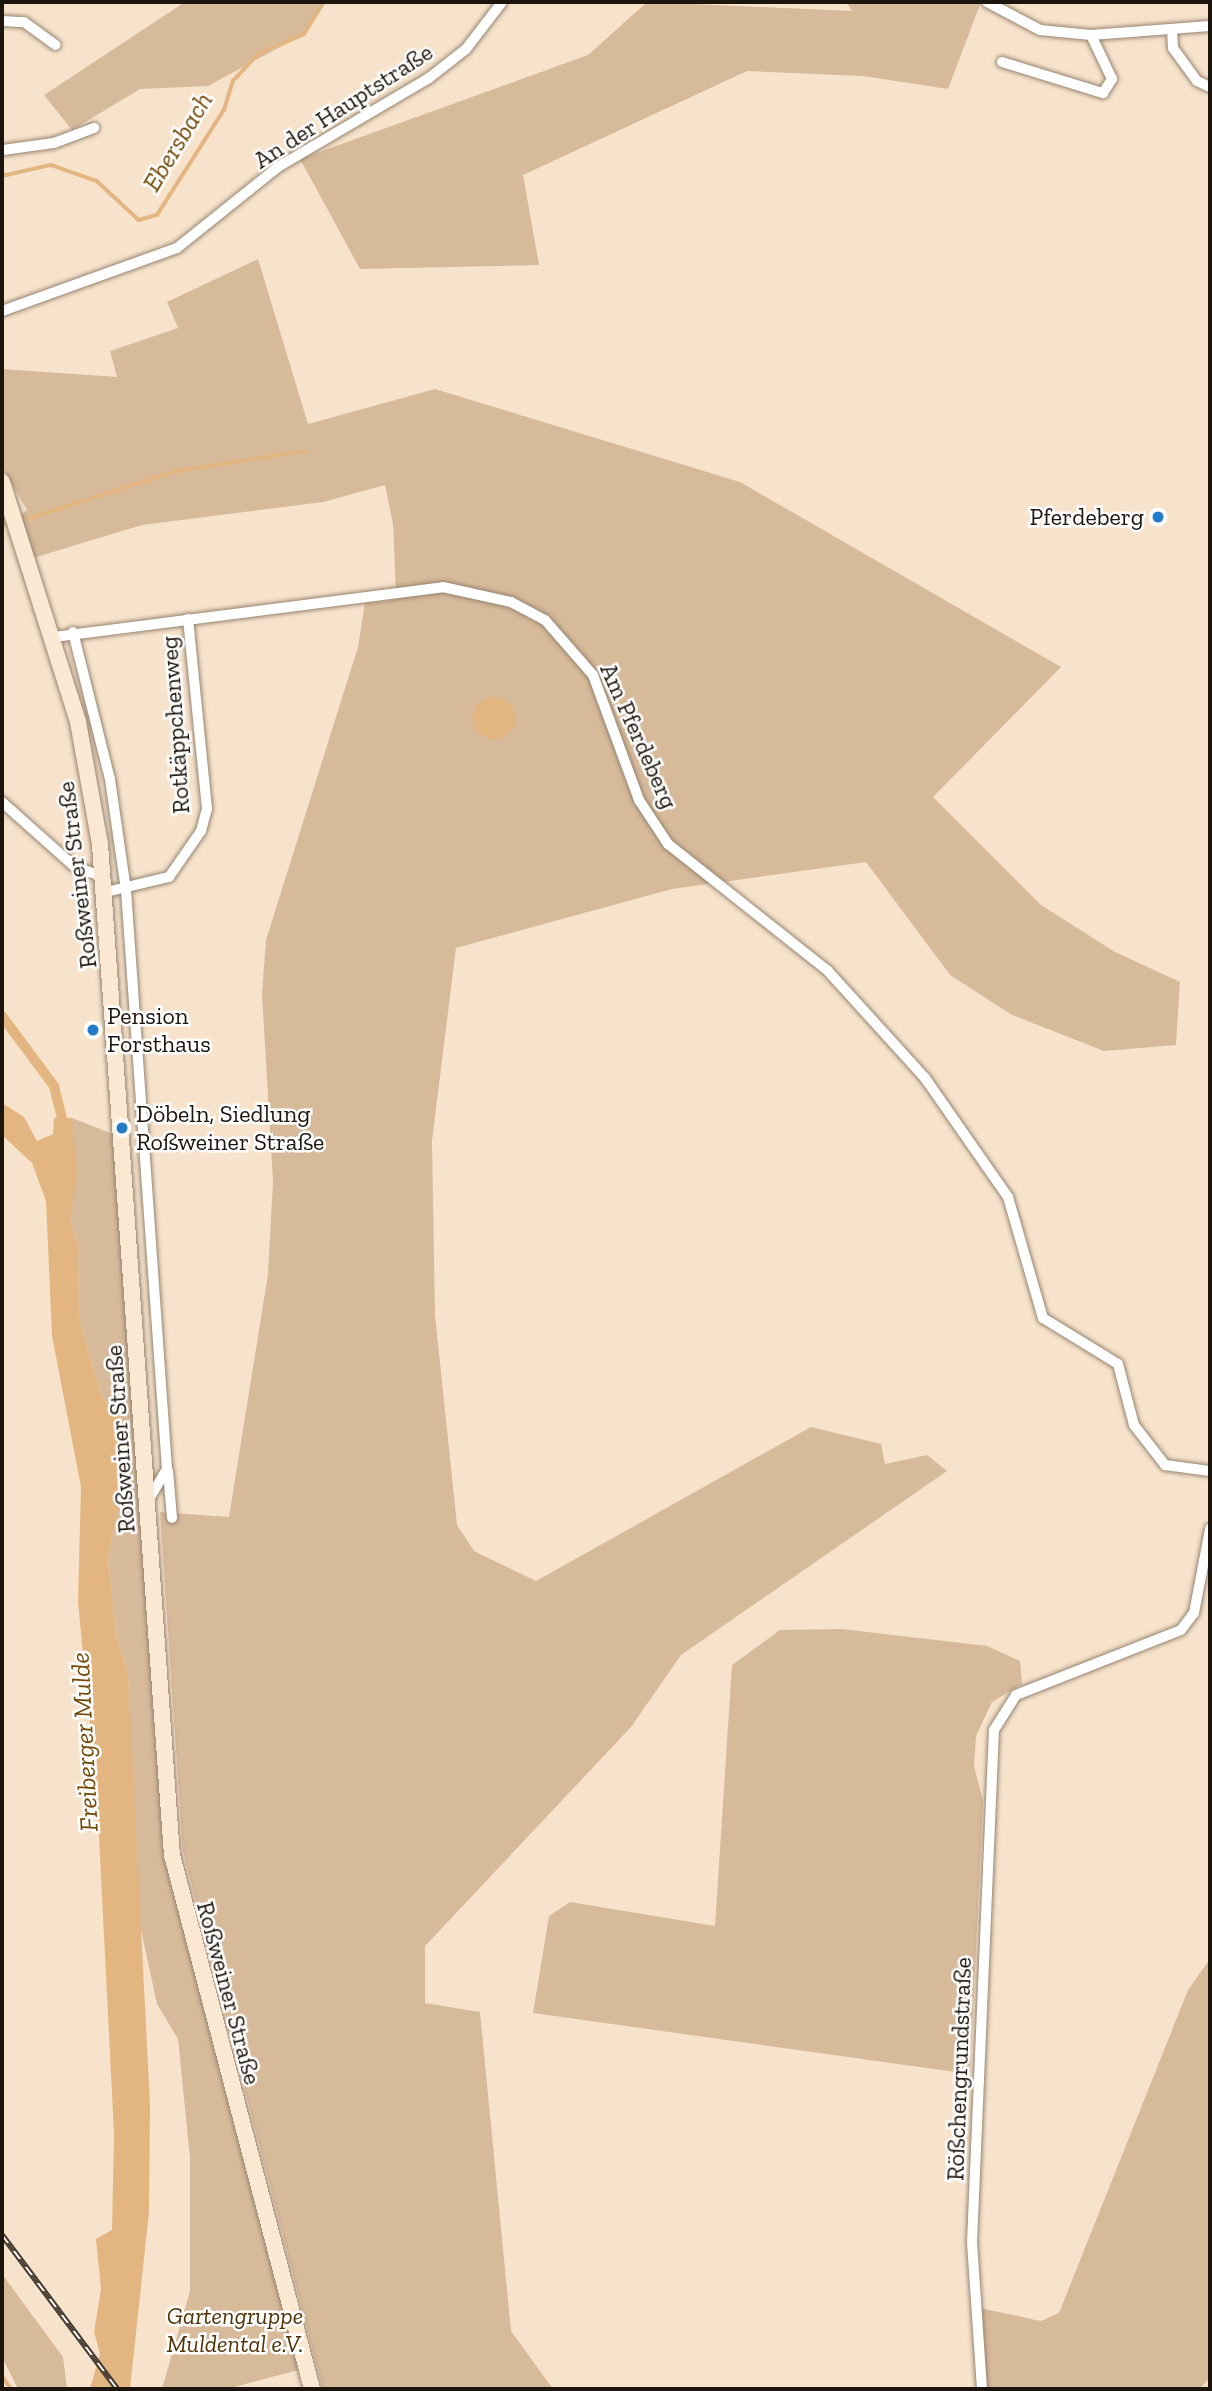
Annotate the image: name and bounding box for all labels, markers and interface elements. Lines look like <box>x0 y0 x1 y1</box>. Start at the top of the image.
street label: An der Hauptstraße <box>248 37 438 175</box>
water label: Ebersbach <box>136 87 220 197</box>
place label: Pferdeberg <box>1030 503 1144 531</box>
marker: Pferdeberg <box>1150 509 1166 525</box>
street label: Rotkäppchenweg <box>154 635 196 815</box>
street label: Am Pferdeberg <box>594 659 684 813</box>
street label: Roßweiner Straße <box>51 780 103 970</box>
place label: Pension Forsthaus <box>107 1002 211 1058</box>
marker: Pension Forsthaus <box>85 1022 101 1038</box>
place label: Döbeln, Siedlung Roßweiner Straße <box>136 1100 325 1156</box>
marker: Döbeln, Siedlung Roßweiner Straße <box>114 1120 130 1136</box>
street label: Roßweiner Straße <box>99 1344 141 1534</box>
water label: Freiberger Mulde <box>65 1651 105 1833</box>
street label: Roßweiner Straße <box>191 1898 267 2088</box>
street label: Rößchengrundstraße <box>941 1957 977 2181</box>
park label: Gartengruppe Muldental e.V. <box>166 2302 304 2358</box>

